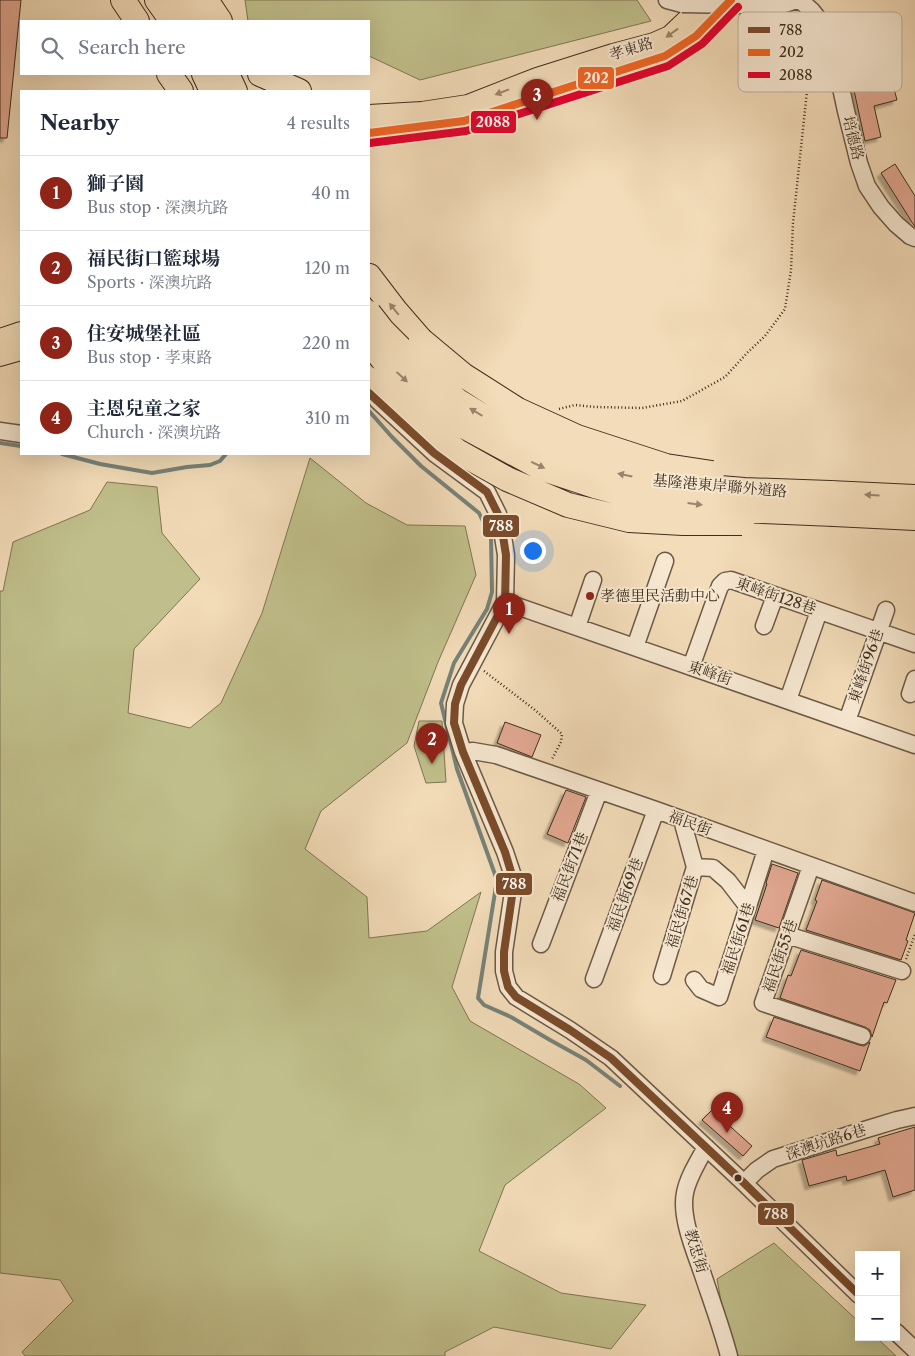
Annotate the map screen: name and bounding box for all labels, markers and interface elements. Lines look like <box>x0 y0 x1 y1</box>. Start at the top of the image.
legend <box>738 12 902 92</box>
search box <box>20 20 370 75</box>
text: 788 <box>779 21 803 39</box>
one-way arrow <box>665 28 679 38</box>
street label: 孝東路 <box>607 33 655 64</box>
icon: search <box>38 34 66 62</box>
text: Search here <box>78 36 186 59</box>
text: 202 <box>779 43 804 61</box>
line badge: 202 <box>577 66 615 90</box>
text: 2088 <box>779 66 813 84</box>
text: 202 <box>583 69 609 87</box>
pin: 3 <box>521 79 553 120</box>
one-way arrow <box>495 88 510 96</box>
text: Nearby <box>40 110 119 135</box>
line badge: 2088 <box>470 110 517 134</box>
text: 4 results <box>287 113 350 133</box>
text: 2088 <box>476 113 510 131</box>
street label: 培德路 <box>839 114 868 162</box>
text: 獅子園 <box>87 172 144 195</box>
text: 1 <box>52 183 60 203</box>
text: 40 m <box>311 183 350 203</box>
text: Bus stop · 深澳坑路 <box>87 197 229 217</box>
text: 福民街口籃球場 <box>87 247 220 270</box>
text: 2 <box>51 258 61 278</box>
text: 120 m <box>305 258 350 278</box>
text: Sports · 深澳坑路 <box>87 272 213 292</box>
one-way arrow <box>389 302 400 315</box>
text: 住安城堡社區 <box>87 322 201 345</box>
text: 3 <box>51 333 61 353</box>
text: 220 m <box>302 333 350 353</box>
text: Bus stop · 孝東路 <box>87 347 213 367</box>
one-way arrow <box>396 372 409 383</box>
text: 主恩兒童之家 <box>87 397 201 420</box>
one-way arrow <box>469 407 482 416</box>
text: 4 <box>51 408 61 428</box>
text: 310 m <box>305 408 350 428</box>
text: Church · 深澳坑路 <box>87 422 221 442</box>
one-way arrow <box>531 462 545 470</box>
street label: 基隆港東岸聯外道路 <box>652 470 788 501</box>
one-way arrow <box>617 471 632 479</box>
one-way arrow <box>864 491 880 499</box>
one-way arrow <box>687 500 703 508</box>
line badge: 788 <box>482 514 520 538</box>
text: 788 <box>489 517 513 535</box>
your location <box>520 538 546 564</box>
street label: 東峰街128巷 <box>733 573 819 618</box>
place label: 孝德里民活動中心 <box>600 586 720 605</box>
marker: 孝德里民活動中心 <box>584 590 596 602</box>
pin: 1 <box>493 593 525 634</box>
street label: 東峰街96巷 <box>844 626 887 706</box>
street label: 東峰街 <box>686 656 735 689</box>
pin: 2 <box>416 723 448 764</box>
street label: 福民街 <box>666 806 715 839</box>
street label: 福民街71巷 <box>547 829 592 905</box>
street label: 福民街69巷 <box>602 855 647 935</box>
line badge: 788 <box>495 872 533 896</box>
street label: 福民街67巷 <box>661 873 702 951</box>
text: 788 <box>502 875 526 893</box>
street label: 福民街61巷 <box>717 900 758 977</box>
street label: 福民街55巷 <box>758 917 801 995</box>
pin: 4 <box>711 1092 743 1133</box>
street label: 深澳坑路6巷 <box>783 1120 869 1164</box>
unlabelled marker <box>733 1173 743 1183</box>
line badge: 788 <box>757 1202 795 1226</box>
text: 788 <box>764 1205 788 1223</box>
street label: 教忠街 <box>681 1227 712 1275</box>
map controls <box>855 1251 900 1341</box>
button: + <box>855 1251 900 1296</box>
button: − <box>855 1296 900 1341</box>

